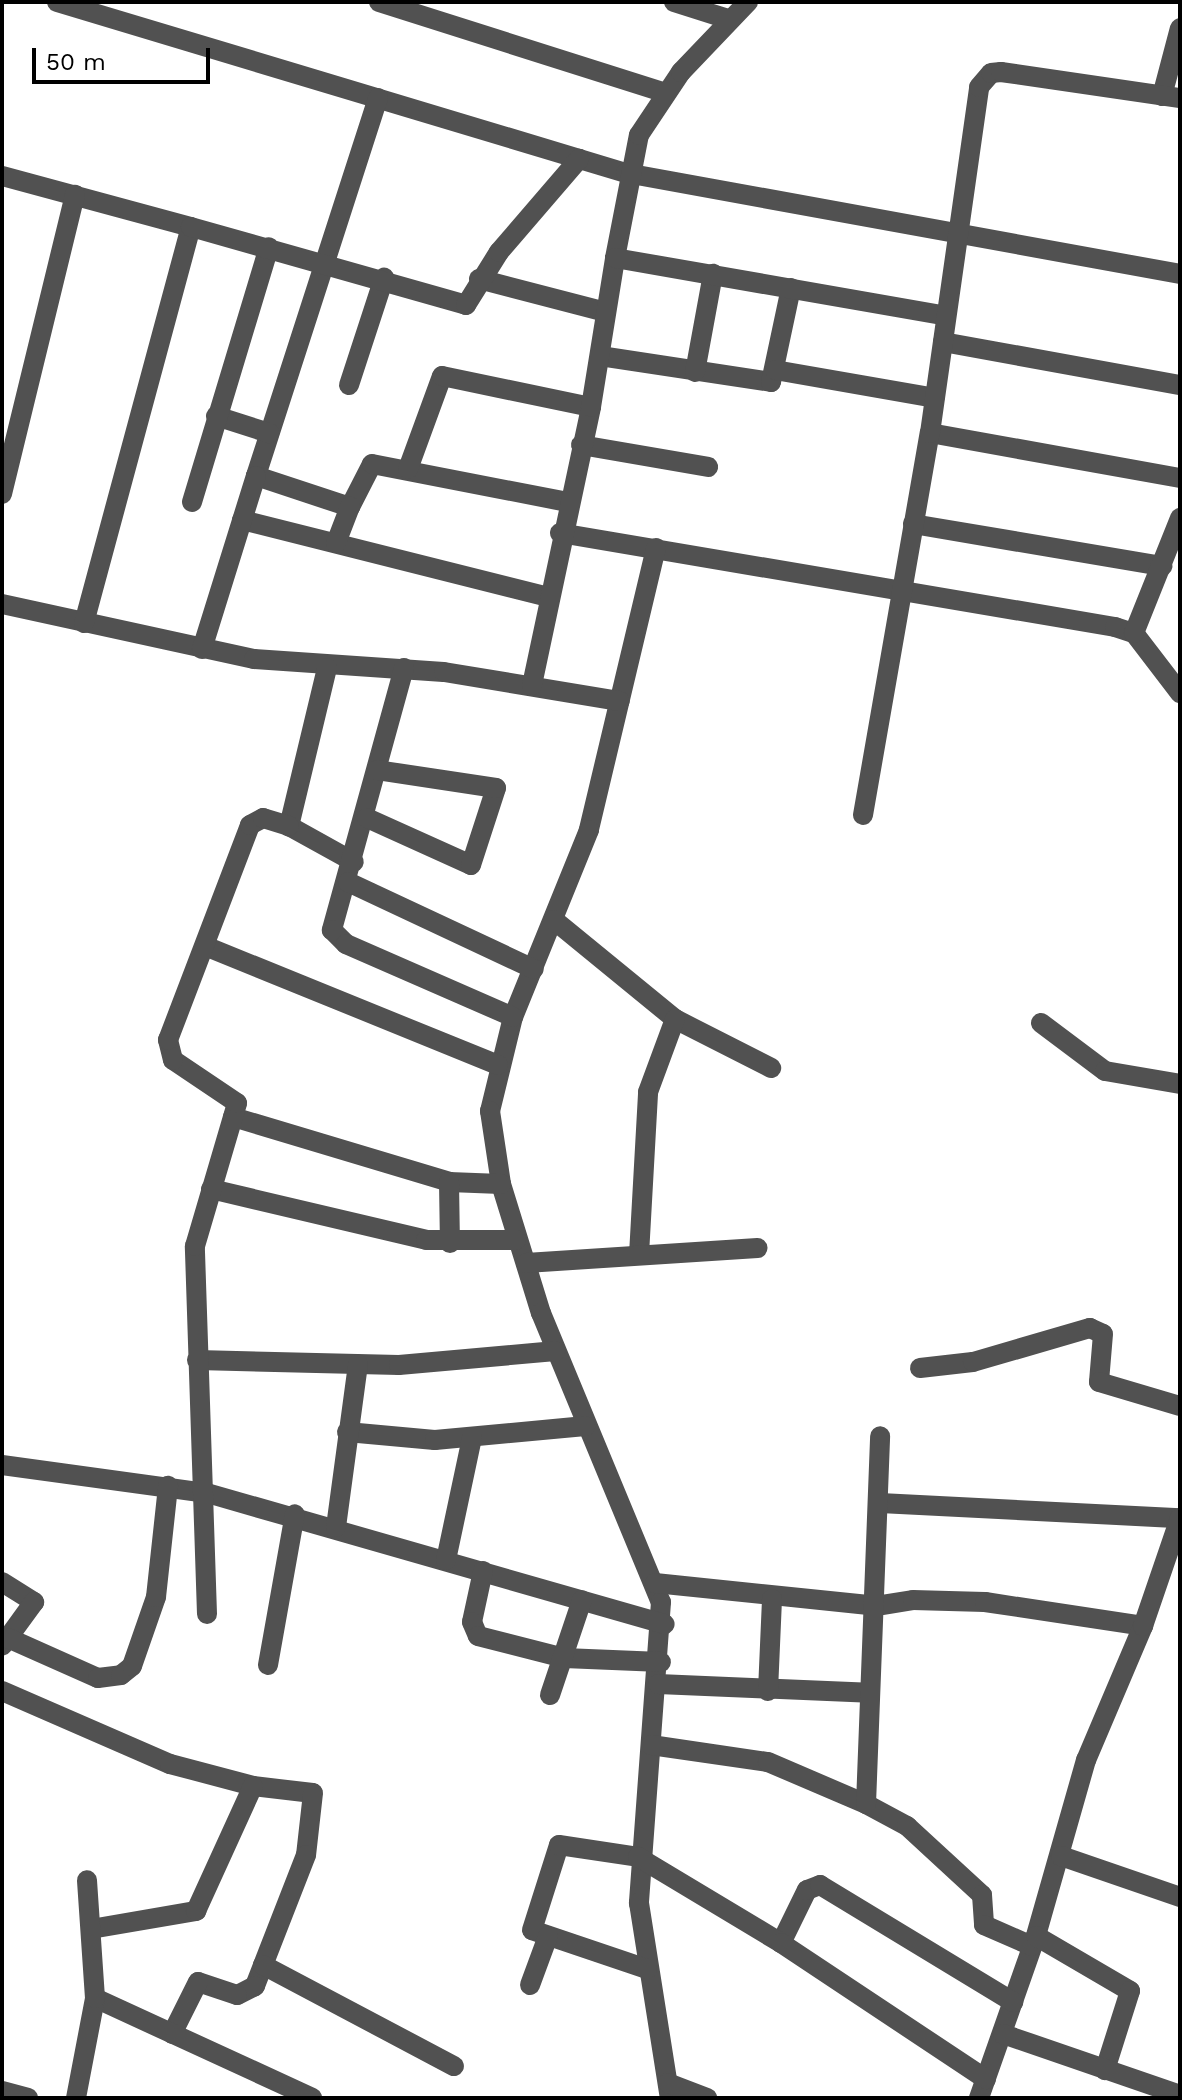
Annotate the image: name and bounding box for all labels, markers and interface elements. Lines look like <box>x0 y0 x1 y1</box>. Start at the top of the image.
scale bar <box>36 32 214 82</box>
text: 50 m <box>46 48 106 76</box>

